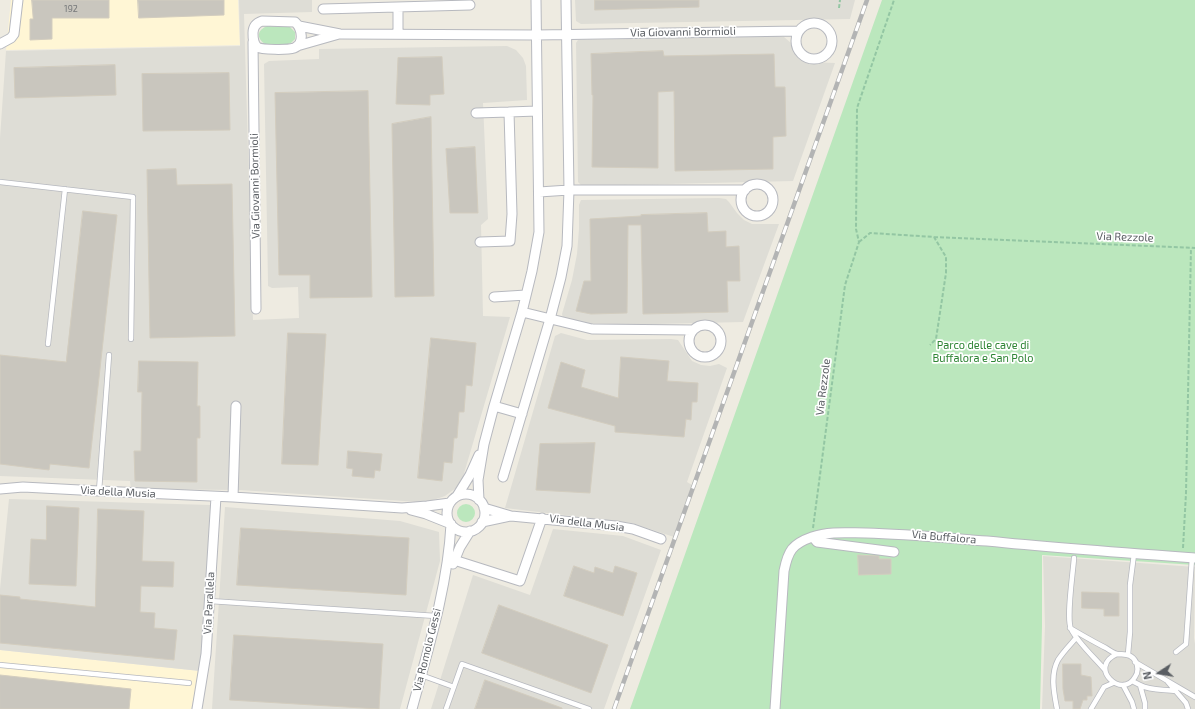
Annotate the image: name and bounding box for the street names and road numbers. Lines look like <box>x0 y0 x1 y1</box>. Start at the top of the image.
street label: Via Giovanni Bormioli <box>630 24 736 40</box>
street label: Via Giovanni Bormioli <box>247 133 263 239</box>
street label: Via Rezzole <box>1096 229 1154 245</box>
street label: Via Rezzole <box>813 358 833 416</box>
street label: Via della Musia <box>80 483 156 501</box>
street label: Via della Musia <box>549 512 625 534</box>
street label: Via Buffalora <box>911 528 977 546</box>
street label: Via Parallela <box>201 571 217 635</box>
street label: Via Romolo Gessi <box>410 607 444 693</box>

